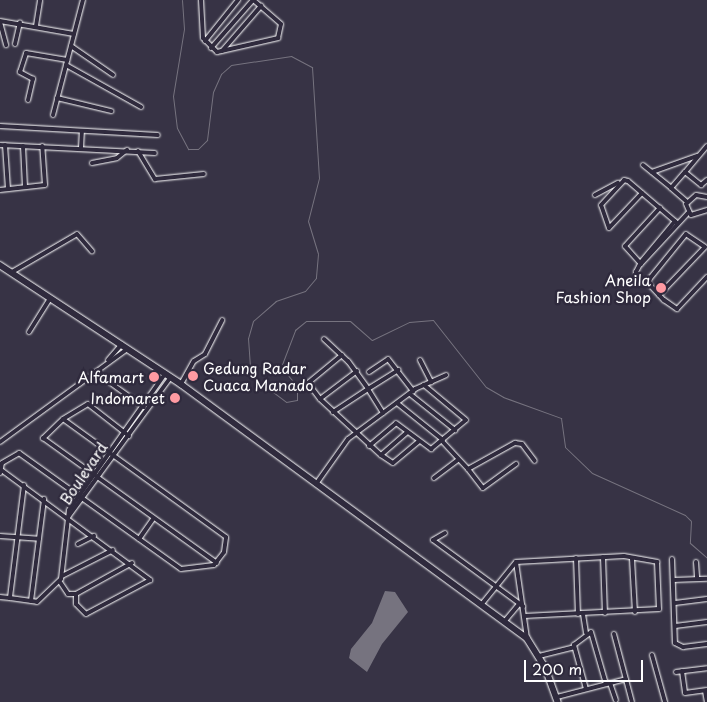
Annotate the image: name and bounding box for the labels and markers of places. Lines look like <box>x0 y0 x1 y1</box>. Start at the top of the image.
place label: Aneila Fashion Shop <box>555 270 651 305</box>
marker: Aneila Fashion Shop <box>655 282 667 294</box>
place label: Gedung Radar Cuaca Manado <box>203 358 313 393</box>
place label: Alfamart <box>78 368 144 386</box>
marker: Gedung Radar Cuaca Manado <box>187 370 199 382</box>
marker: Alfamart <box>148 371 160 383</box>
place label: Indomaret <box>90 389 165 407</box>
marker: Indomaret <box>169 392 181 404</box>

